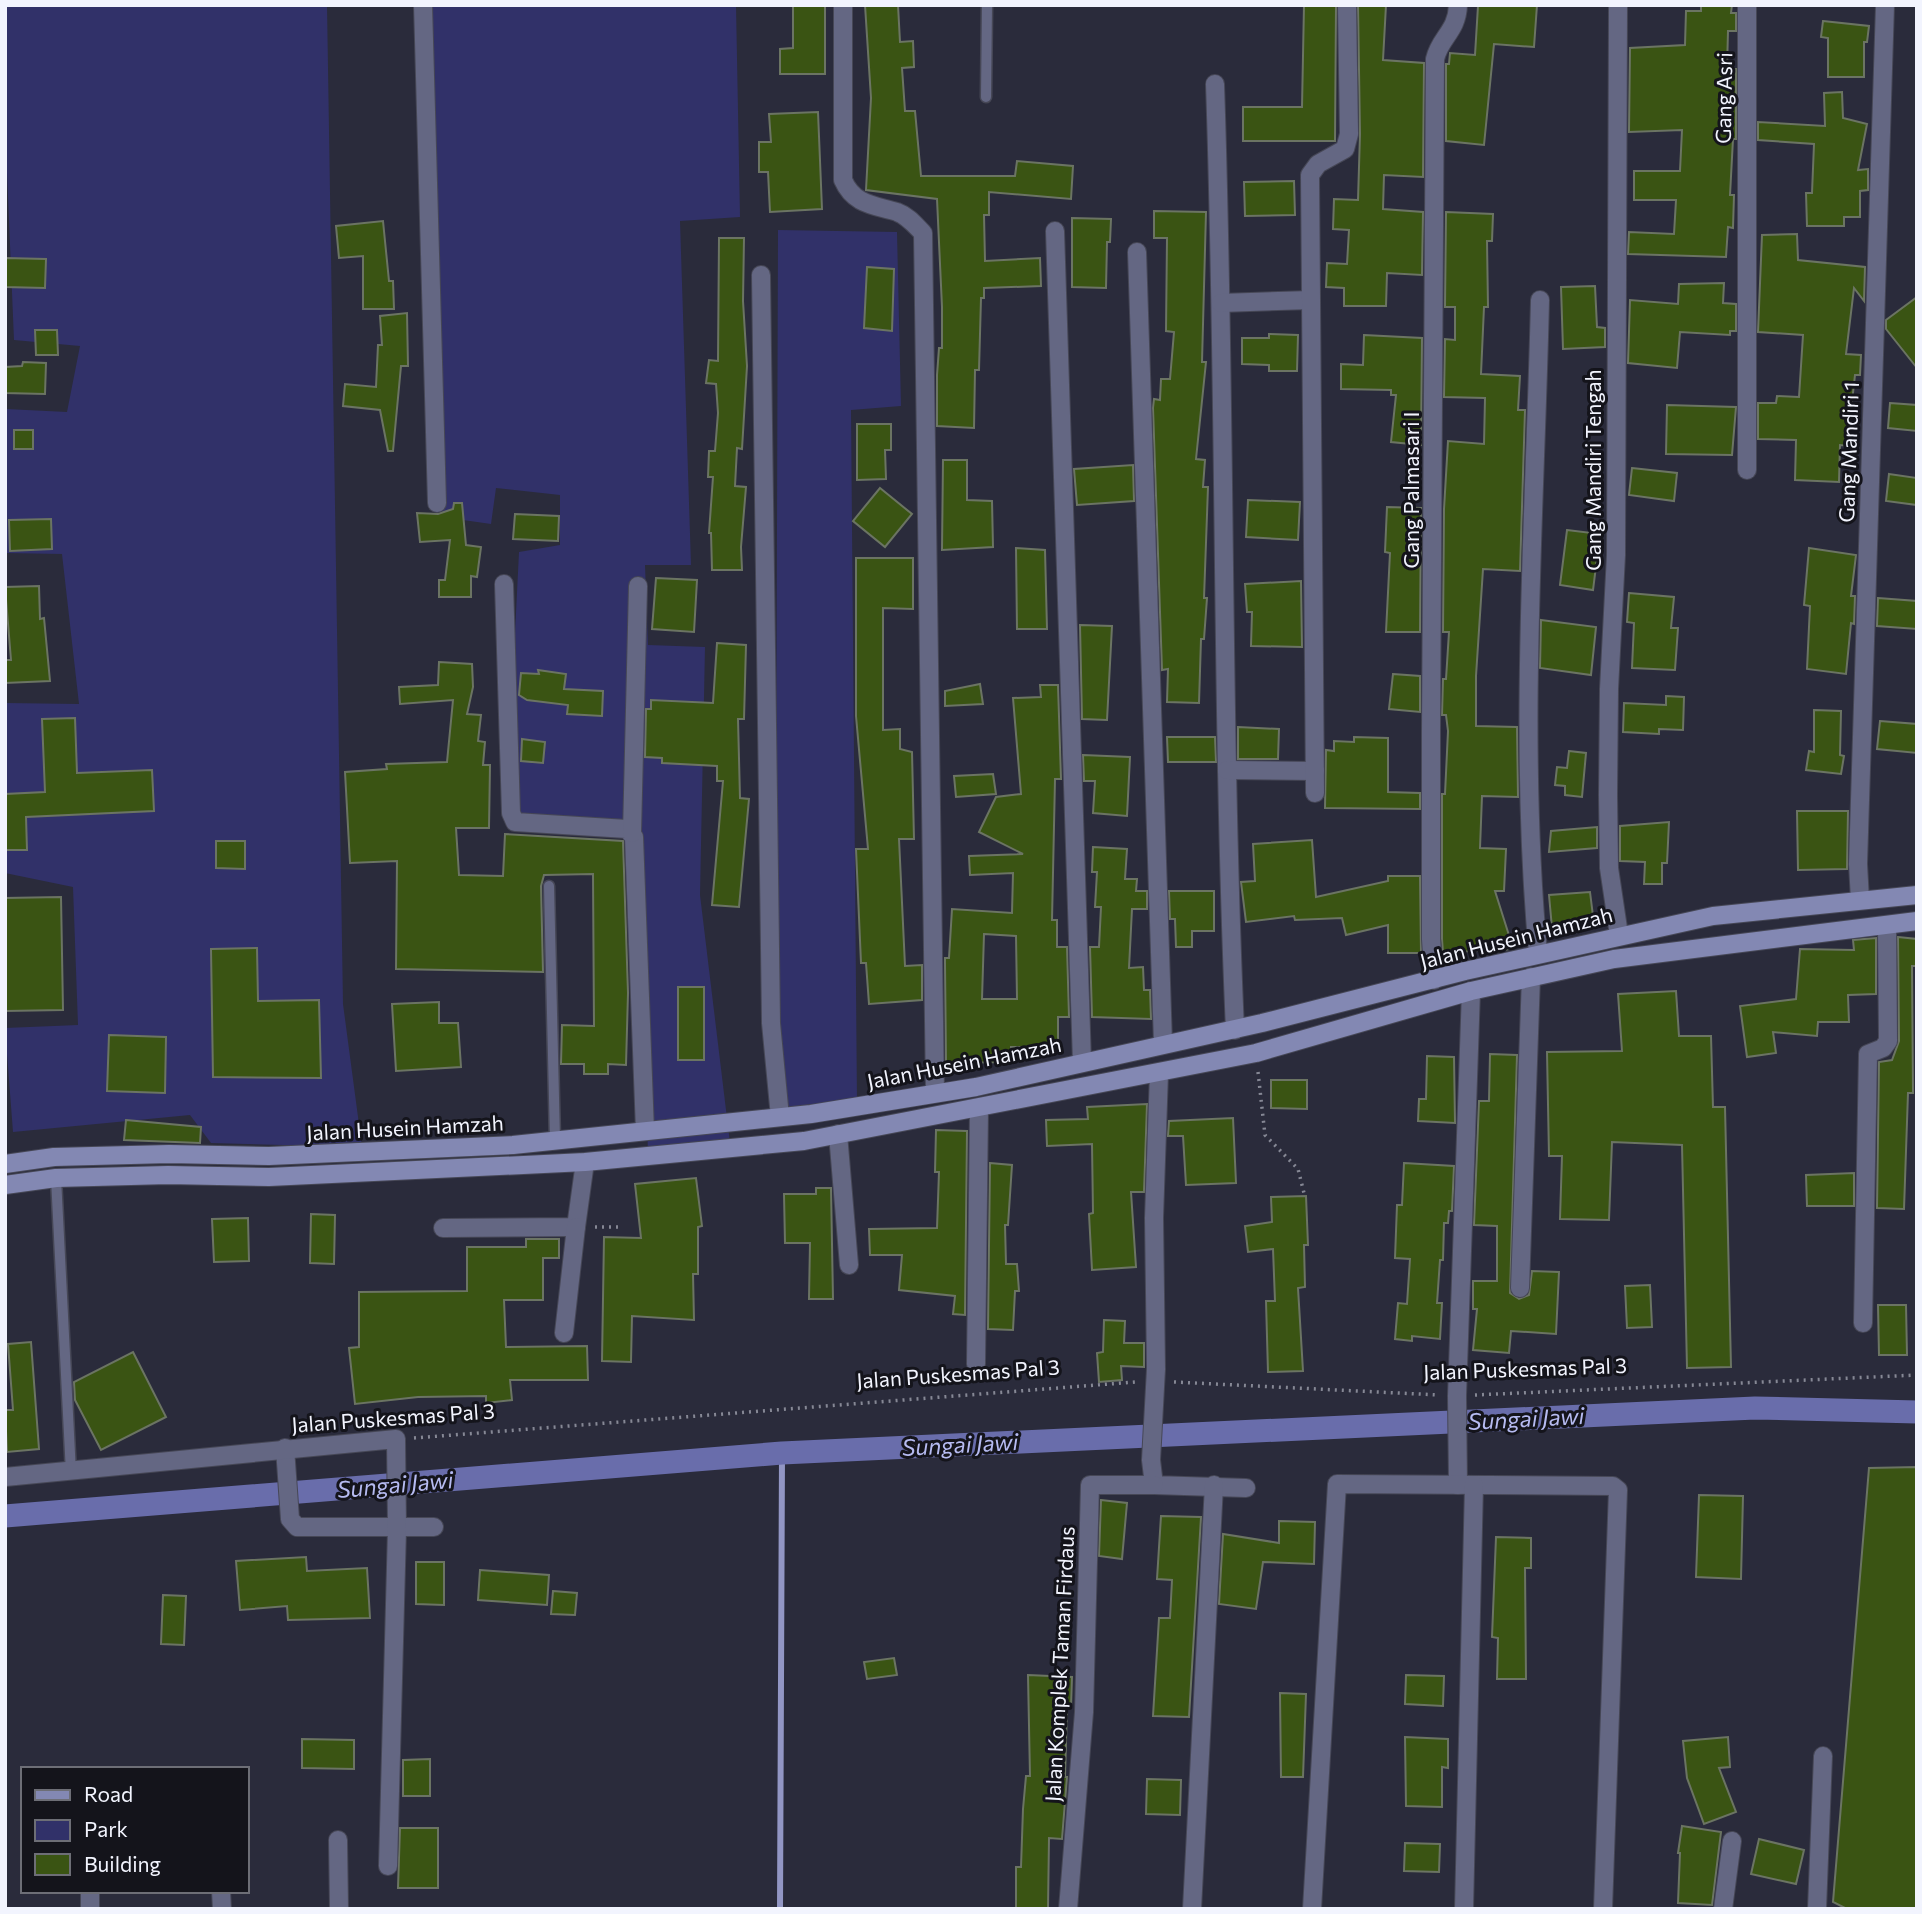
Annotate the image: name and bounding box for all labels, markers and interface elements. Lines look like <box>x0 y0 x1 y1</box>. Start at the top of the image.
street label: Gang Asri <box>1710 52 1736 144</box>
street label: Gang Mandiri Tengah <box>1580 369 1605 571</box>
street label: Gang Mandiri 1 <box>1833 381 1863 523</box>
street label: Gang Palmasari I <box>1398 412 1423 568</box>
street label: Jalan Husein Hamzah <box>1417 901 1615 973</box>
street label: Jalan Husein Hamzah <box>865 1031 1063 1093</box>
street label: Jalan Husein Hamzah <box>306 1109 504 1145</box>
street label: Jalan Puskesmas Pal 3 <box>1423 1352 1627 1384</box>
street label: Jalan Puskesmas Pal 3 <box>855 1353 1061 1393</box>
street label: Jalan Puskesmas Pal 3 <box>290 1397 496 1437</box>
water label: Sungai Jawi <box>1467 1401 1586 1435</box>
water label: Sungai Jawi <box>901 1427 1020 1461</box>
water label: Sungai Jawi <box>336 1465 455 1503</box>
street label: Jalan Komplek Taman Firdaus <box>1039 1526 1079 1802</box>
legend <box>21 1767 248 1893</box>
text: Road <box>84 1781 133 1806</box>
text: Park <box>84 1816 128 1841</box>
text: Building <box>84 1851 161 1876</box>

